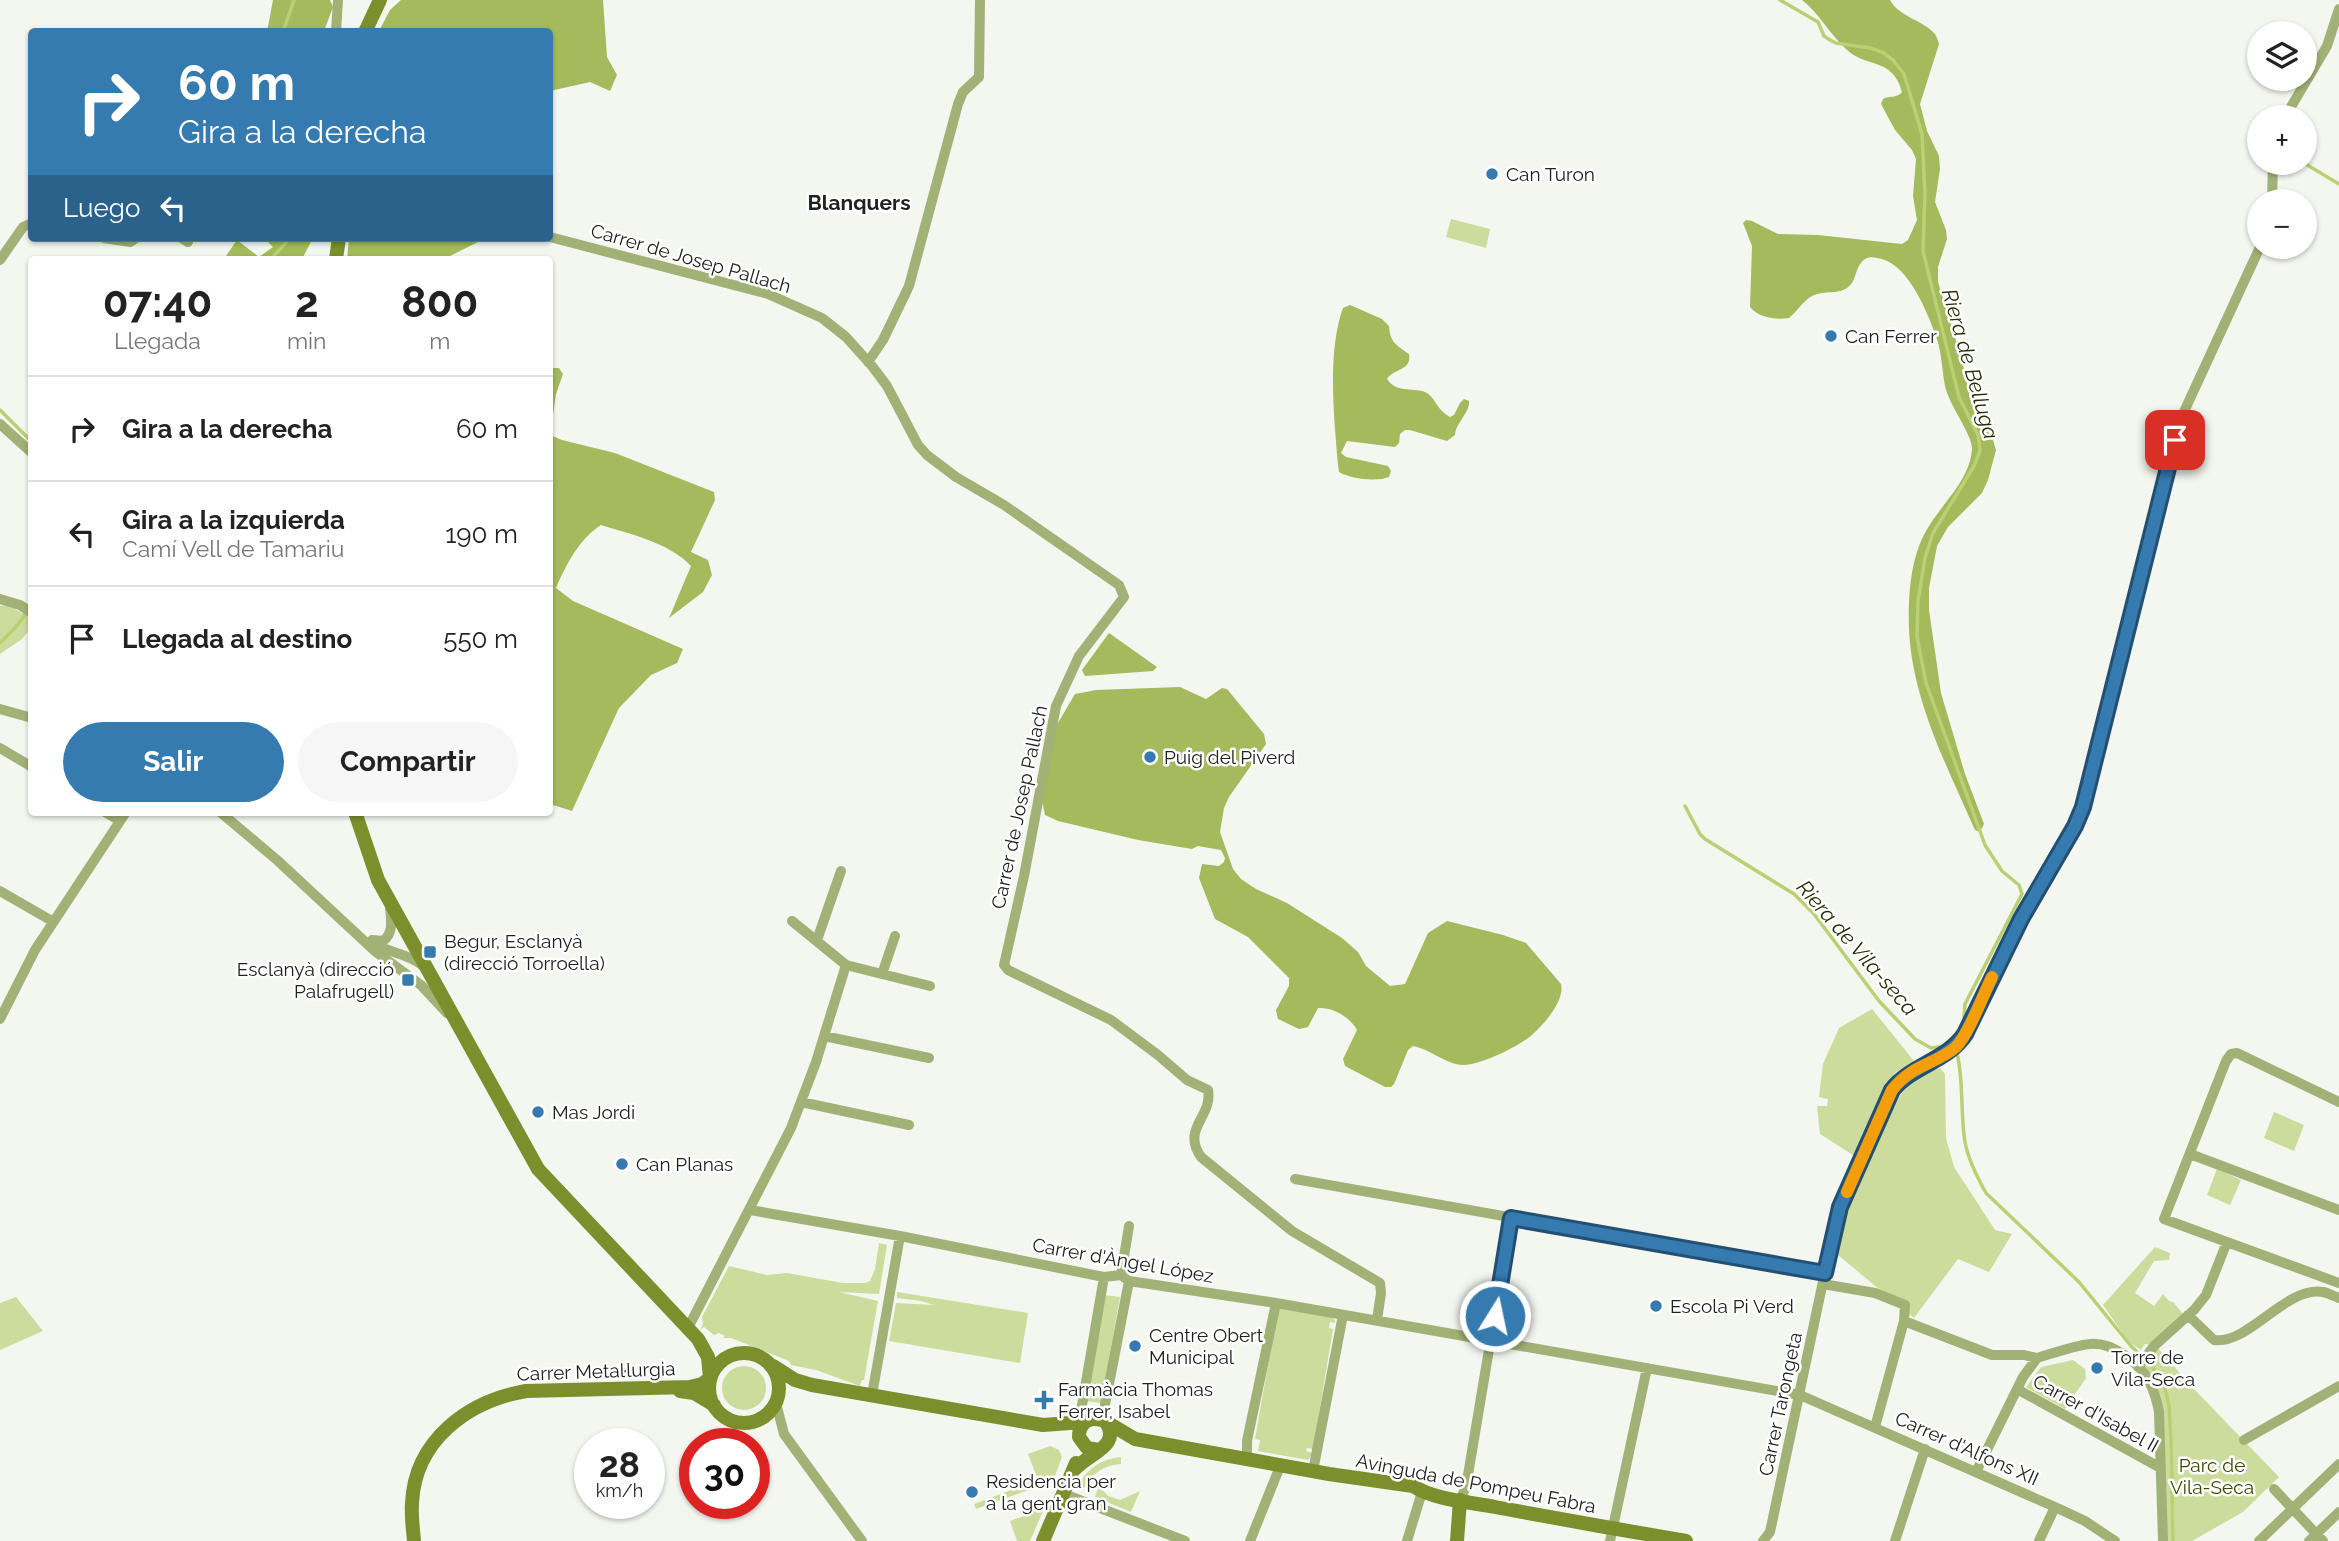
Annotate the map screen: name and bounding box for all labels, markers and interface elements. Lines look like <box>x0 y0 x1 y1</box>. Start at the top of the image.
map controls <box>2247 21 2317 259</box>
button: layers <box>2247 21 2317 91</box>
text: 60 m <box>178 54 295 111</box>
icon: right <box>63 56 154 147</box>
button: + <box>2247 105 2317 175</box>
text: Gira a la derecha <box>178 113 426 150</box>
place label: Can Turon <box>1506 163 1595 185</box>
marker: Can Turon <box>1484 166 1500 182</box>
icon: left <box>154 189 192 227</box>
button: − <box>2247 189 2317 259</box>
district label: Blanquers <box>807 190 911 215</box>
text: Luego <box>63 193 140 223</box>
street label: Carrer de Josep Pallach <box>588 219 794 297</box>
text: 07:40 <box>103 278 212 327</box>
text: 2 <box>295 278 319 327</box>
text: 800 <box>401 278 478 327</box>
water label: Riera de Belluga <box>1937 286 2004 442</box>
place label: Can Ferrer <box>1845 325 1937 347</box>
text: Llegada <box>114 327 201 354</box>
text: min <box>287 327 327 354</box>
text: m <box>429 327 450 354</box>
marker: Can Ferrer <box>1823 328 1839 344</box>
icon: right <box>63 410 101 448</box>
pin <box>2145 410 2205 470</box>
text: Gira a la derecha <box>122 414 332 444</box>
text: 60 m <box>456 414 518 444</box>
icon: arrive <box>2156 421 2194 459</box>
text: Gira a la izquierda <box>122 505 345 535</box>
icon: left <box>63 515 101 553</box>
text: 190 m <box>445 519 518 549</box>
text: Camí Vell de Tamariu <box>122 535 344 562</box>
icon: arrive <box>63 620 101 658</box>
text: Llegada al destino <box>122 624 352 654</box>
text: 550 m <box>443 624 518 654</box>
street label: Carrer de Josep Pallach <box>987 703 1051 911</box>
button: Salir <box>63 722 284 802</box>
button: Compartir <box>298 722 518 802</box>
place label: Puig del Piverd <box>1164 746 1295 768</box>
marker: Puig del Piverd <box>1142 749 1158 765</box>
water label: Riera de Vila-seca <box>1792 875 1923 1020</box>
place label: Begur, Esclanyà (direcció Torroella) <box>444 930 605 974</box>
marker: Begur, Esclanyà (direcció Torroella) <box>422 944 438 960</box>
place label: Esclanyà (direcció Palafrugell) <box>237 958 394 1002</box>
marker: Esclanyà (direcció Palafrugell) <box>400 972 416 988</box>
place label: Mas Jordi <box>552 1101 635 1123</box>
marker: Mas Jordi <box>530 1104 546 1120</box>
place label: Can Planas <box>636 1153 733 1175</box>
marker: Can Planas <box>614 1156 630 1172</box>
street label: Carrer d'Àngel López <box>1031 1233 1215 1287</box>
position arrow <box>1458 1279 1532 1353</box>
place label: Escola Pi Verd <box>1670 1295 1794 1317</box>
marker: Escola Pi Verd <box>1648 1298 1664 1314</box>
place label: Centre Obert Municipal <box>1149 1324 1264 1368</box>
street label: Carrer Tarongeta <box>1754 1330 1806 1478</box>
marker: Centre Obert Municipal <box>1127 1338 1143 1354</box>
place label: Torre de Vila-Seca <box>2111 1346 2195 1390</box>
street label: Carrer Metal·lurgia <box>516 1357 676 1385</box>
marker: Torre de Vila-Seca <box>2089 1360 2105 1376</box>
street label: Carrer d'Isabel II <box>2029 1369 2163 1457</box>
place label: Farmàcia Thomas Ferrer, Isabel <box>1058 1378 1213 1422</box>
marker: Farmàcia Thomas Ferrer, Isabel <box>1036 1392 1052 1408</box>
street label: Carrer d'Alfons XII <box>1892 1407 2042 1489</box>
speed limit sign: 30 <box>679 1428 770 1519</box>
text: 28 <box>599 1444 640 1485</box>
street label: Avinguda de Pompeu Fabra <box>1354 1449 1598 1517</box>
park label: Parc de Vila-Seca <box>2170 1454 2254 1498</box>
place label: Residencia per a la gent gran <box>986 1470 1116 1514</box>
text: km/h <box>596 1480 643 1501</box>
marker: Residencia per a la gent gran <box>964 1484 980 1500</box>

